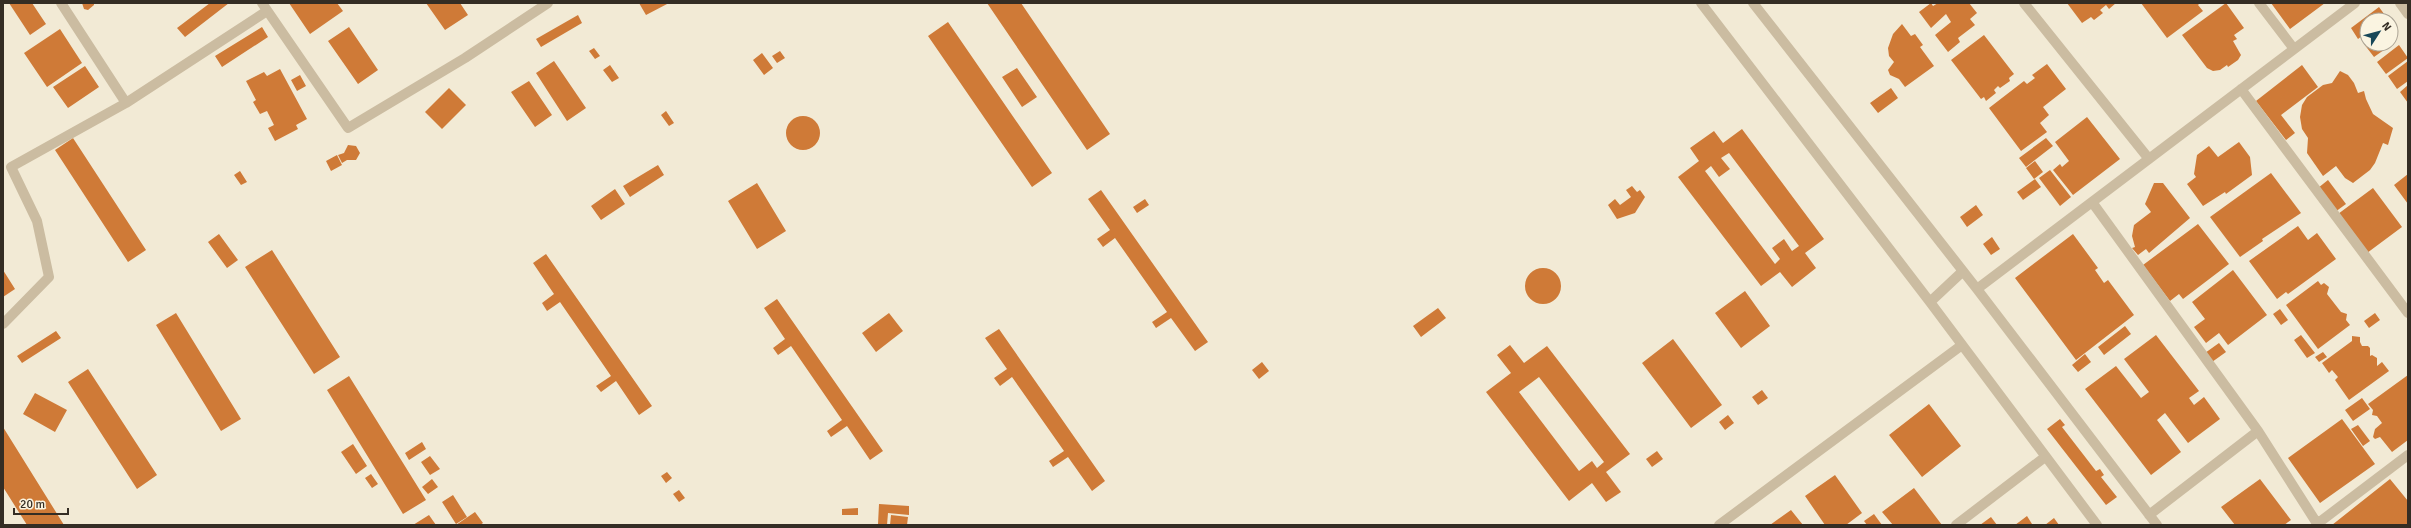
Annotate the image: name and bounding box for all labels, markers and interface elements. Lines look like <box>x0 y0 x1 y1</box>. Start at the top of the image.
north arrow <box>2359 12 2399 52</box>
text: N <box>2379 19 2394 33</box>
scale bar <box>14 490 68 516</box>
text: 20 m <box>20 497 45 512</box>

